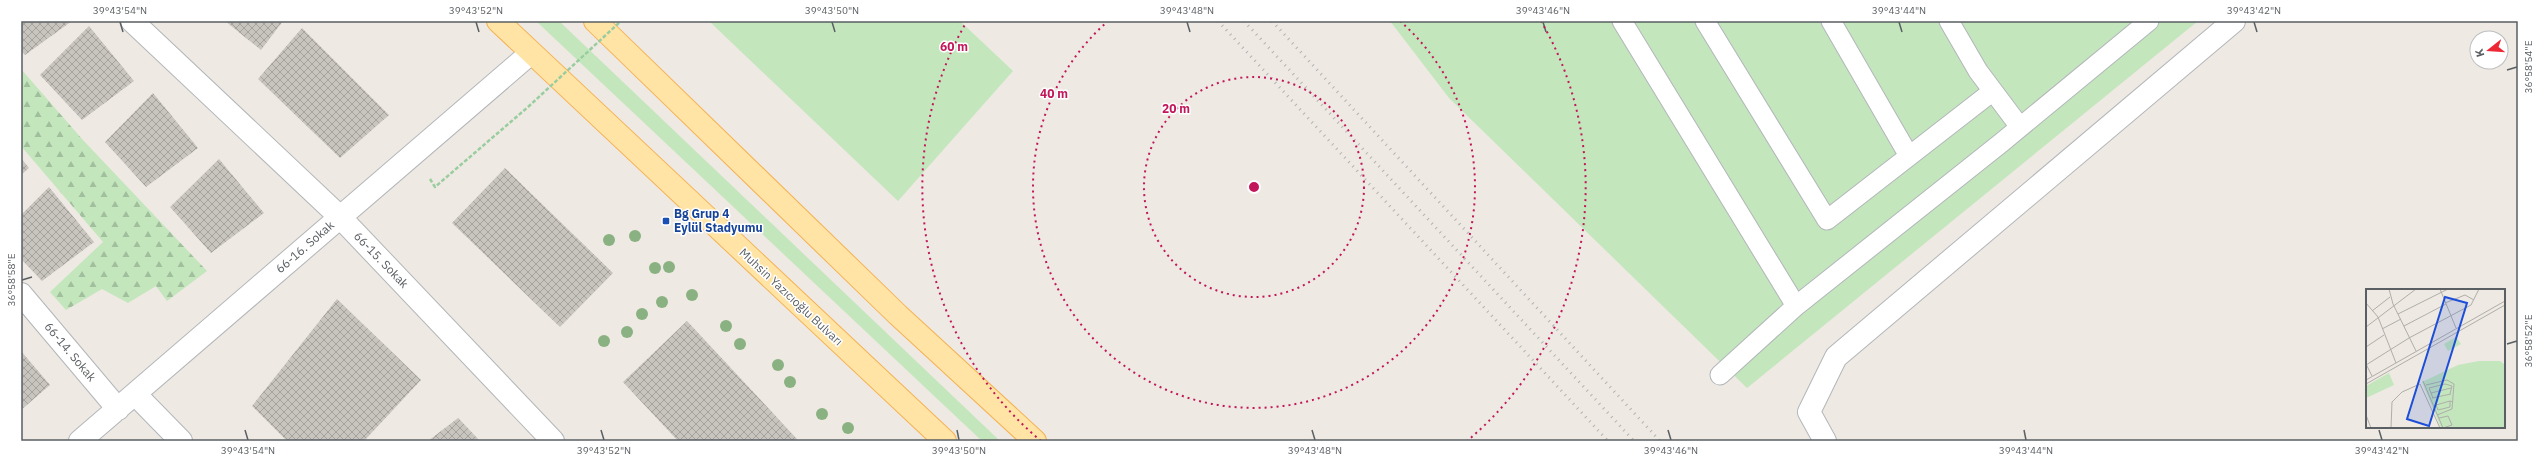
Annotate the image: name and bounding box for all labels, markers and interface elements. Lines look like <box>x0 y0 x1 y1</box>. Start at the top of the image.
text: 39°43'54"N <box>93 4 147 17</box>
text: 39°43'52"N <box>449 4 503 17</box>
text: 39°43'50"N <box>805 4 859 17</box>
text: 39°43'48"N <box>1160 4 1214 17</box>
text: 39°43'46"N <box>1516 4 1570 17</box>
text: 39°43'44"N <box>1872 4 1926 17</box>
text: 39°43'42"N <box>2227 4 2281 17</box>
north arrow <box>2469 30 2509 70</box>
text: 60 m <box>940 39 968 54</box>
text: 36°58'54"E <box>2522 40 2535 94</box>
text: K <box>2472 47 2487 59</box>
text: 40 m <box>1040 86 1068 101</box>
text: 20 m <box>1162 101 1190 116</box>
centre of rings <box>1247 180 1261 194</box>
place label: Bg Grup 4 Eylül Stadyumu <box>674 206 763 235</box>
marker: Bg Grup 4 Eylül Stadyumu <box>661 216 671 226</box>
street label: 66-16. Sokak <box>272 217 337 276</box>
street label: 66-15. Sokak <box>351 228 412 291</box>
street label: Muhsin Yazıcıoğlu Bulvarı <box>737 245 846 348</box>
text: 36°58'58"E <box>5 253 18 307</box>
inset map <box>2366 289 2505 428</box>
text: 36°58'52"E <box>2522 314 2535 368</box>
street label: 66-14. Sokak <box>41 319 100 385</box>
text: 39°43'54"N <box>221 444 275 457</box>
text: 39°43'52"N <box>577 444 631 457</box>
text: 39°43'50"N <box>932 444 986 457</box>
text: 39°43'48"N <box>1288 444 1342 457</box>
text: 39°43'46"N <box>1644 444 1698 457</box>
text: 39°43'44"N <box>1999 444 2053 457</box>
text: 39°43'42"N <box>2355 444 2409 457</box>

